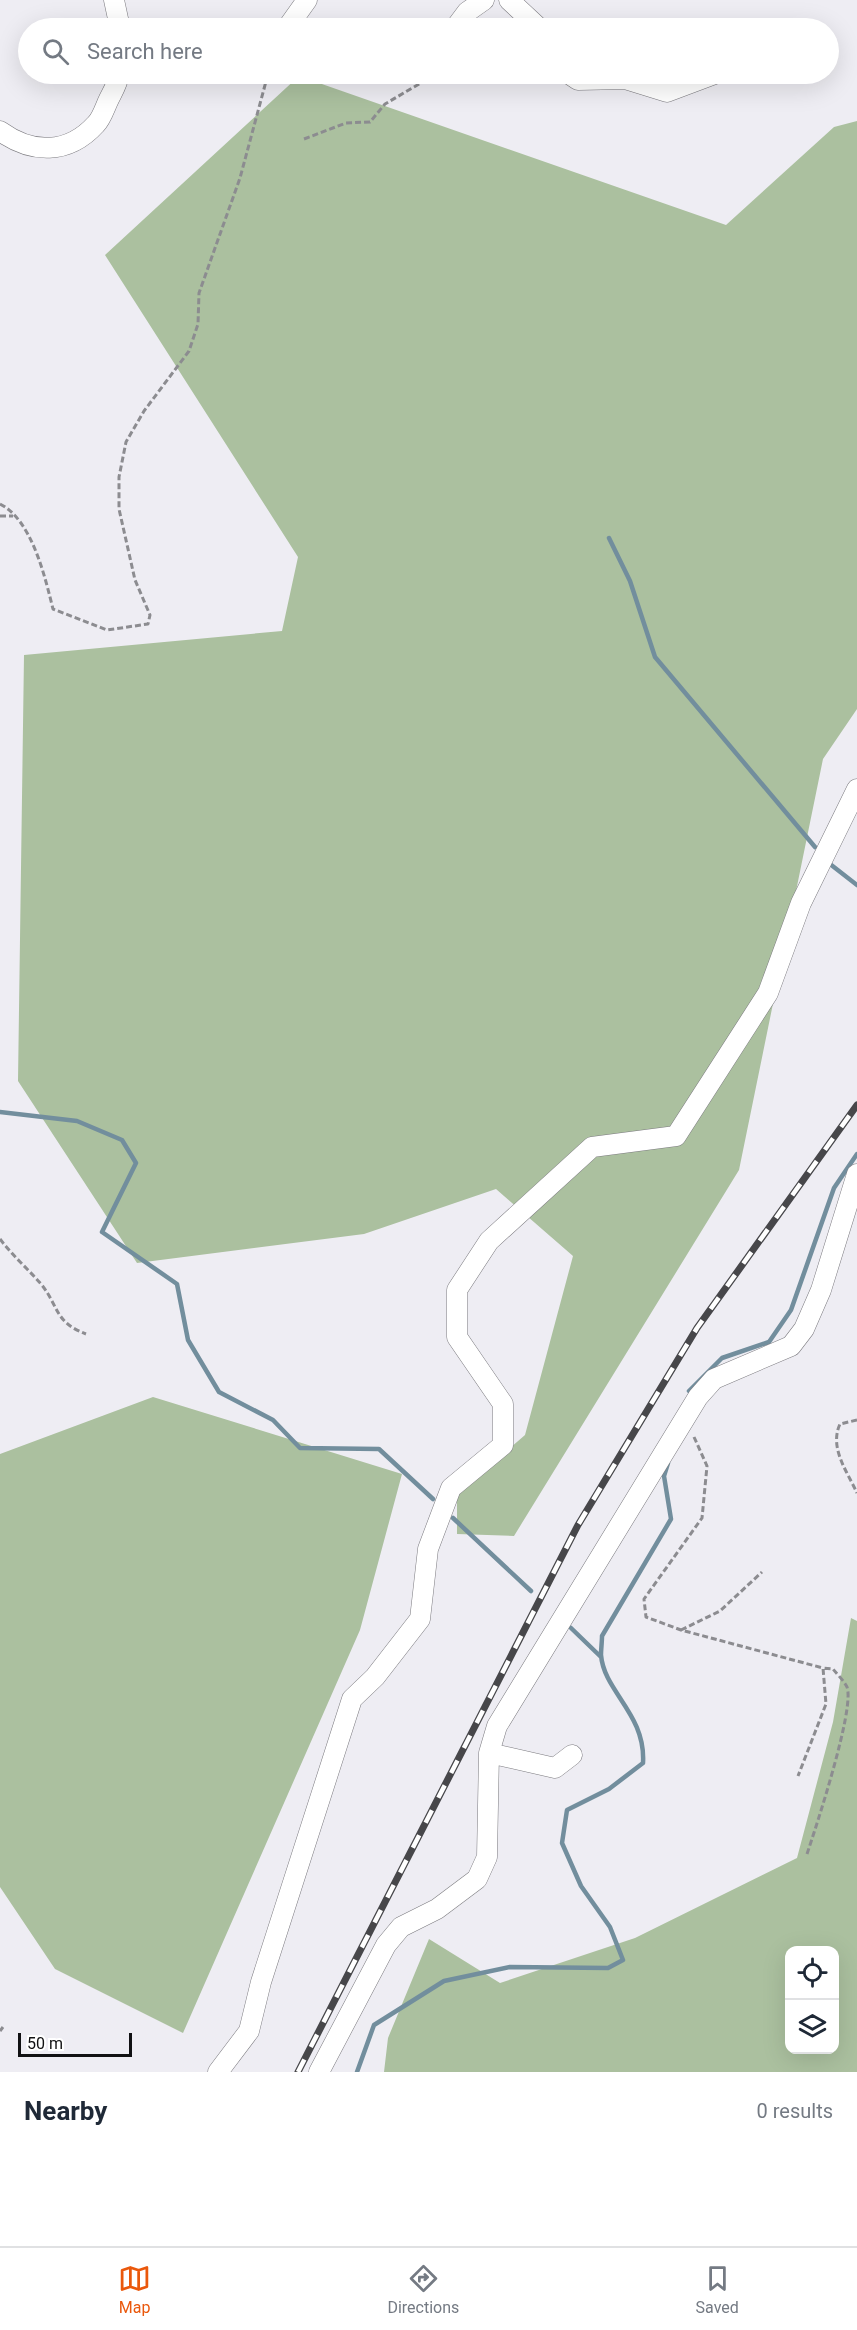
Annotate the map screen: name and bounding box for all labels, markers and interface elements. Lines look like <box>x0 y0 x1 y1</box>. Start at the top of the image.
search box <box>18 18 839 84</box>
icon: search <box>39 35 72 68</box>
text: Search here <box>87 39 203 64</box>
map controls <box>785 1946 839 2054</box>
button: locate <box>785 1946 839 2000</box>
button: layers <box>785 2000 839 2054</box>
scale bar <box>18 2030 132 2058</box>
text: 50 m <box>27 2034 63 2053</box>
text: Nearby <box>24 2096 107 2126</box>
text: 0 results <box>757 2099 833 2123</box>
tab: Map <box>118 2262 151 2317</box>
tab: Directions <box>387 2262 459 2317</box>
tab: Saved <box>696 2262 739 2317</box>

